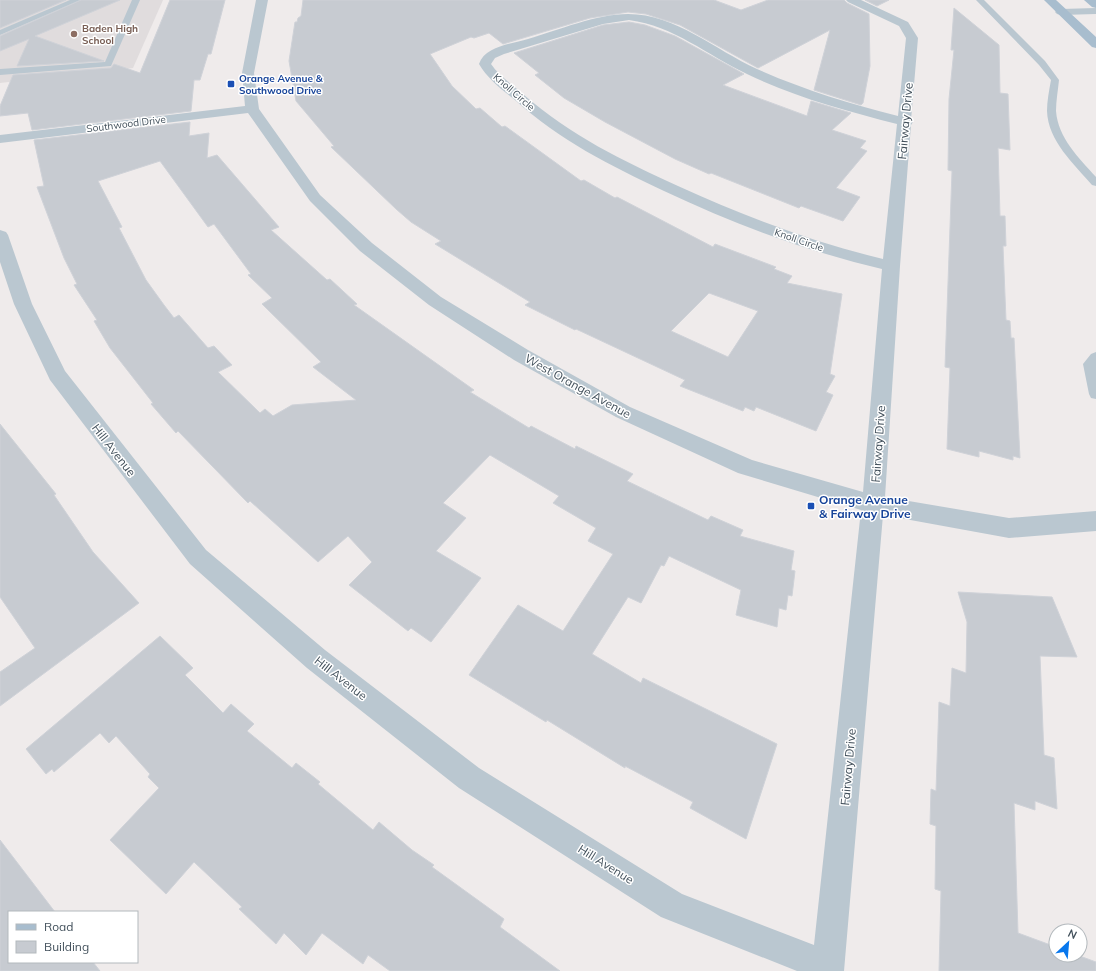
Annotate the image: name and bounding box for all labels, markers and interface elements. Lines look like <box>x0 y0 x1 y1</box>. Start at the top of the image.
place label: Baden High School <box>82 22 138 47</box>
marker: Baden High School <box>69 29 79 39</box>
street label: Knoll Circle <box>491 70 537 114</box>
place label: Orange Avenue & Southwood Drive <box>239 72 324 97</box>
marker: Orange Avenue & Southwood Drive <box>226 79 236 89</box>
street label: Fairway Drive <box>894 82 916 160</box>
street label: Southwood Drive <box>86 113 166 135</box>
street label: Knoll Circle <box>773 226 825 254</box>
street label: West Orange Avenue <box>522 351 634 421</box>
street label: Fairway Drive <box>868 405 888 483</box>
street label: Hill Avenue <box>89 421 139 479</box>
place label: Orange Avenue & Fairway Drive <box>819 492 911 521</box>
marker: Orange Avenue & Fairway Drive <box>806 501 816 511</box>
street label: Hill Avenue <box>312 653 370 703</box>
street label: Fairway Drive <box>837 728 859 806</box>
street label: Hill Avenue <box>575 841 637 887</box>
legend <box>8 911 138 963</box>
text: Road <box>44 919 73 934</box>
north arrow <box>1048 923 1088 963</box>
text: N <box>1066 926 1079 942</box>
text: Building <box>44 939 89 954</box>

